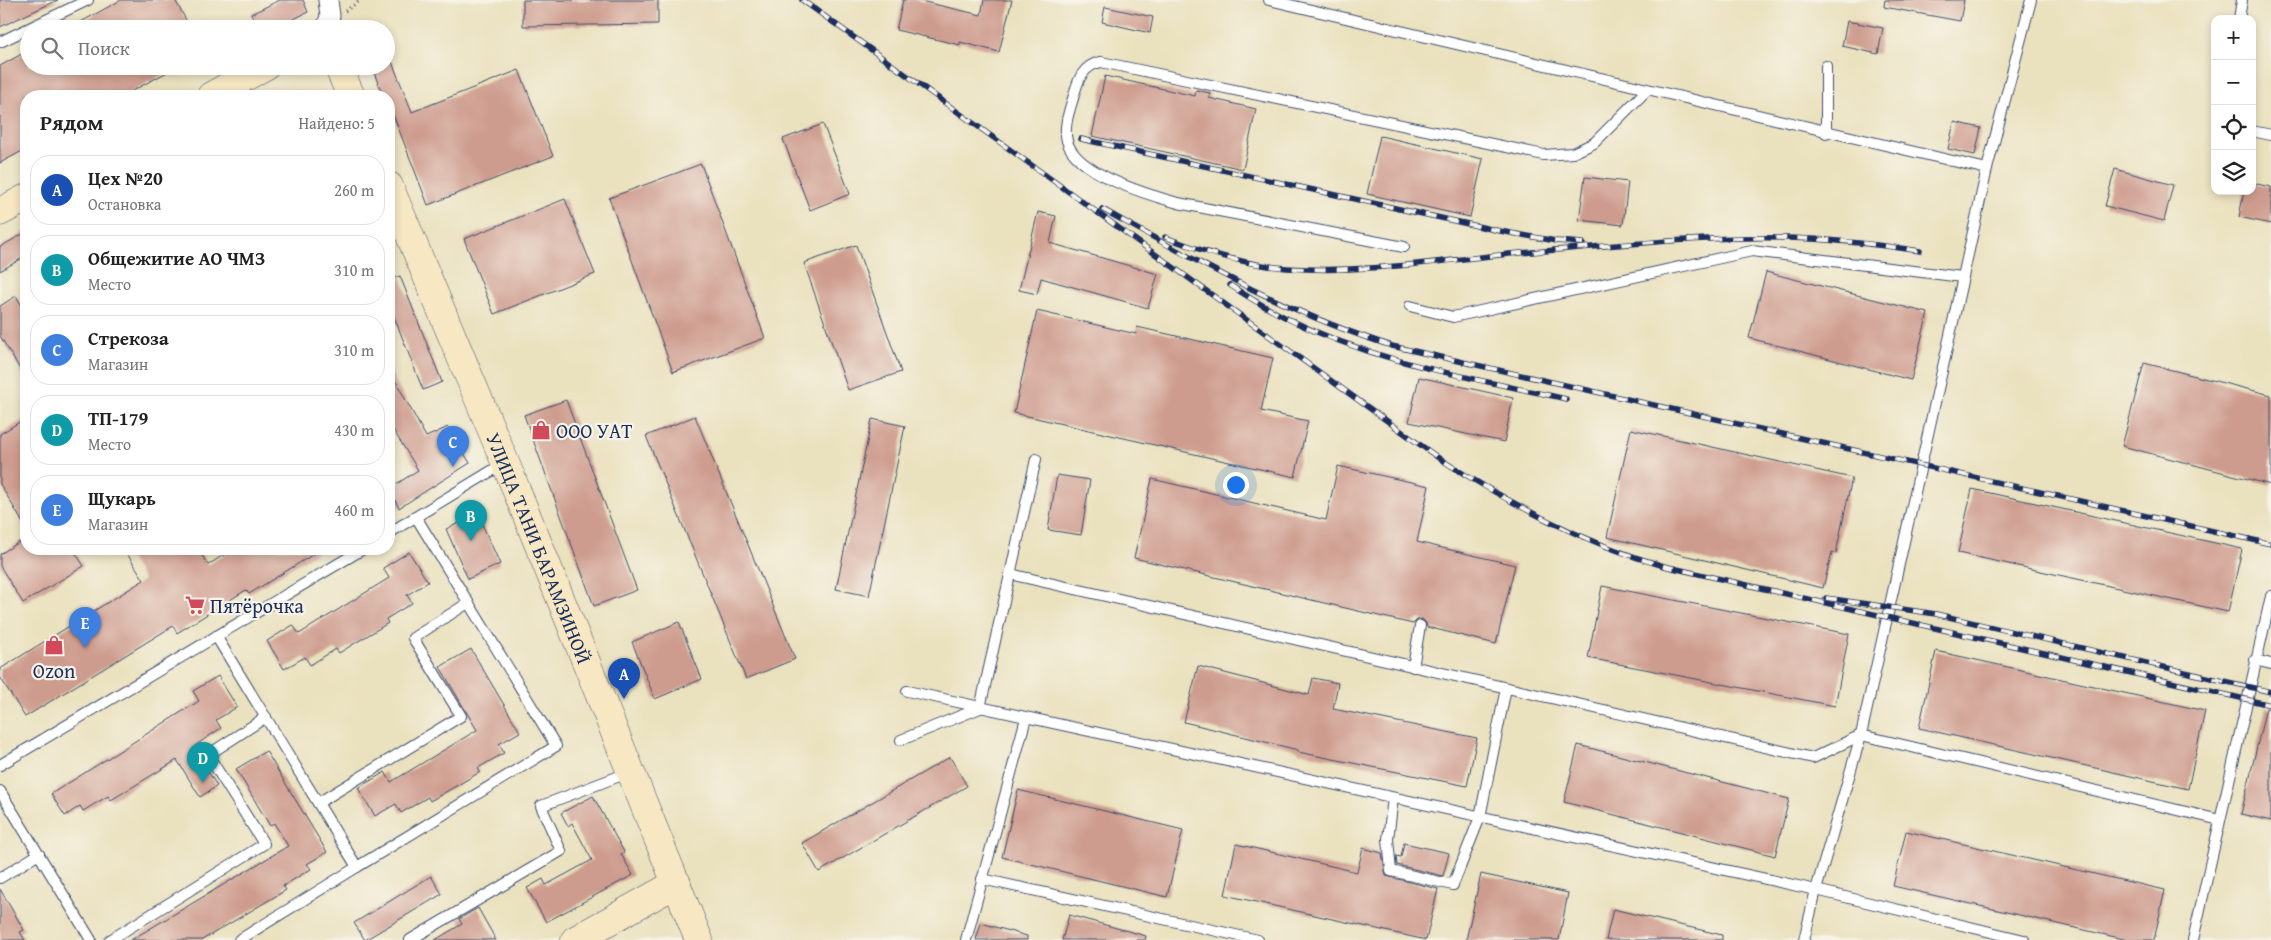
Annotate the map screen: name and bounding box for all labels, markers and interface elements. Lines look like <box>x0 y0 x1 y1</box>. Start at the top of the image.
map controls <box>2211 15 2256 195</box>
button: + <box>2211 15 2256 60</box>
search box <box>20 20 395 75</box>
icon: search <box>38 34 66 62</box>
text: Поиск <box>78 34 130 62</box>
button: − <box>2211 60 2256 105</box>
button: locate <box>2211 105 2256 150</box>
text: Рядом <box>40 107 103 138</box>
text: Найдено: 5 <box>298 111 375 135</box>
button: layers <box>2211 150 2256 195</box>
text: Цех №20 <box>88 164 163 192</box>
text: A <box>52 178 62 202</box>
text: 260 m <box>334 178 374 202</box>
text: Остановка <box>88 192 161 216</box>
text: Общежитие АО ЧМЗ <box>88 244 265 272</box>
text: B <box>52 258 62 282</box>
text: 310 m <box>334 258 374 282</box>
text: Место <box>88 272 131 296</box>
text: Стрекоза <box>88 324 169 352</box>
text: C <box>52 338 62 362</box>
text: 310 m <box>334 338 374 362</box>
text: Магазин <box>88 352 148 376</box>
text: ТП-179 <box>88 404 148 432</box>
place label: ООО УАТ <box>556 416 632 445</box>
text: D <box>52 418 62 442</box>
text: 430 m <box>334 418 374 442</box>
shop icon: ООО УАТ <box>530 419 552 441</box>
pin: C <box>437 426 469 467</box>
street label: УЛИЦА ТАНИ БАРАМЗИНОЙ <box>480 428 600 668</box>
text: Место <box>88 432 131 456</box>
your location <box>1223 472 1249 498</box>
text: Щукарь <box>88 484 156 512</box>
text: E <box>53 498 61 522</box>
text: 460 m <box>334 498 374 522</box>
pin: B <box>455 500 487 541</box>
text: Магазин <box>88 512 148 536</box>
place label: Пятёрочка <box>210 591 304 620</box>
supermarket icon: Пятёрочка <box>184 594 206 616</box>
pin: E <box>69 607 101 648</box>
shop icon: Ozon <box>43 634 65 656</box>
place label: Ozon <box>33 656 75 685</box>
pin: A <box>608 658 640 699</box>
pin: D <box>187 742 219 783</box>

